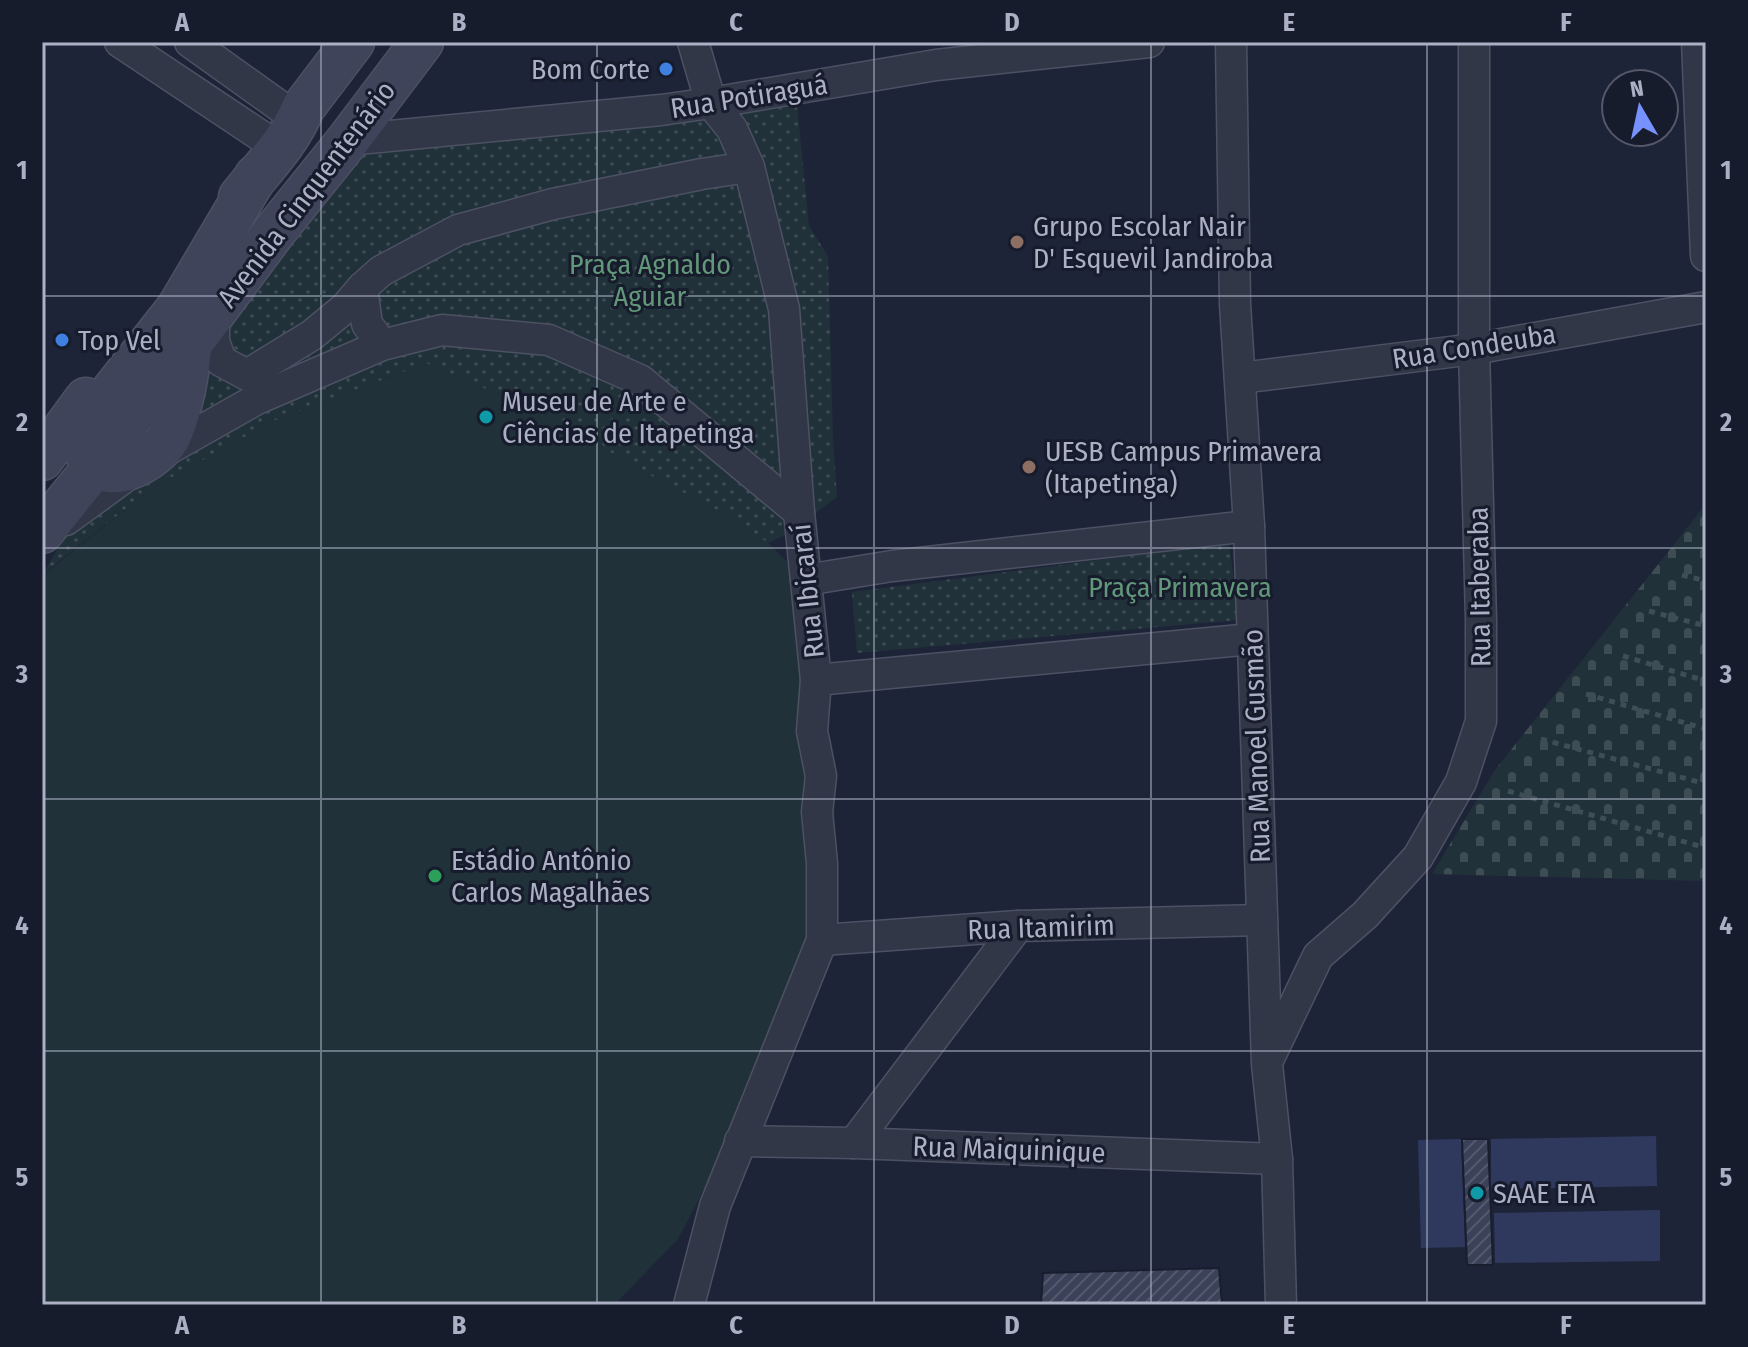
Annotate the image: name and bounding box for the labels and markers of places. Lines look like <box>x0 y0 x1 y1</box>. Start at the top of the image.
place label: Bom Corte <box>531 53 650 86</box>
marker: Bom Corte <box>657 60 675 78</box>
place label: Grupo Escolar Nair D' Esquevil Jandiroba <box>1033 210 1274 275</box>
marker: Grupo Escolar Nair D' Esquevil Jandiroba <box>1008 233 1026 251</box>
place label: Top Vel <box>78 324 160 357</box>
marker: Top Vel <box>53 331 71 349</box>
place label: Museu de Arte e Ciências de Itapetinga <box>502 385 754 450</box>
marker: Museu de Arte e Ciências de Itapetinga <box>477 408 495 426</box>
place label: UESB Campus Primavera (Itapetinga) <box>1045 435 1322 500</box>
marker: UESB Campus Primavera (Itapetinga) <box>1020 458 1038 476</box>
place label: Estádio Antônio Carlos Magalhães <box>451 844 650 909</box>
marker: Estádio Antônio Carlos Magalhães <box>426 867 444 885</box>
place label: SAAE ETA <box>1493 1177 1596 1210</box>
marker: SAAE ETA <box>1468 1184 1486 1202</box>

